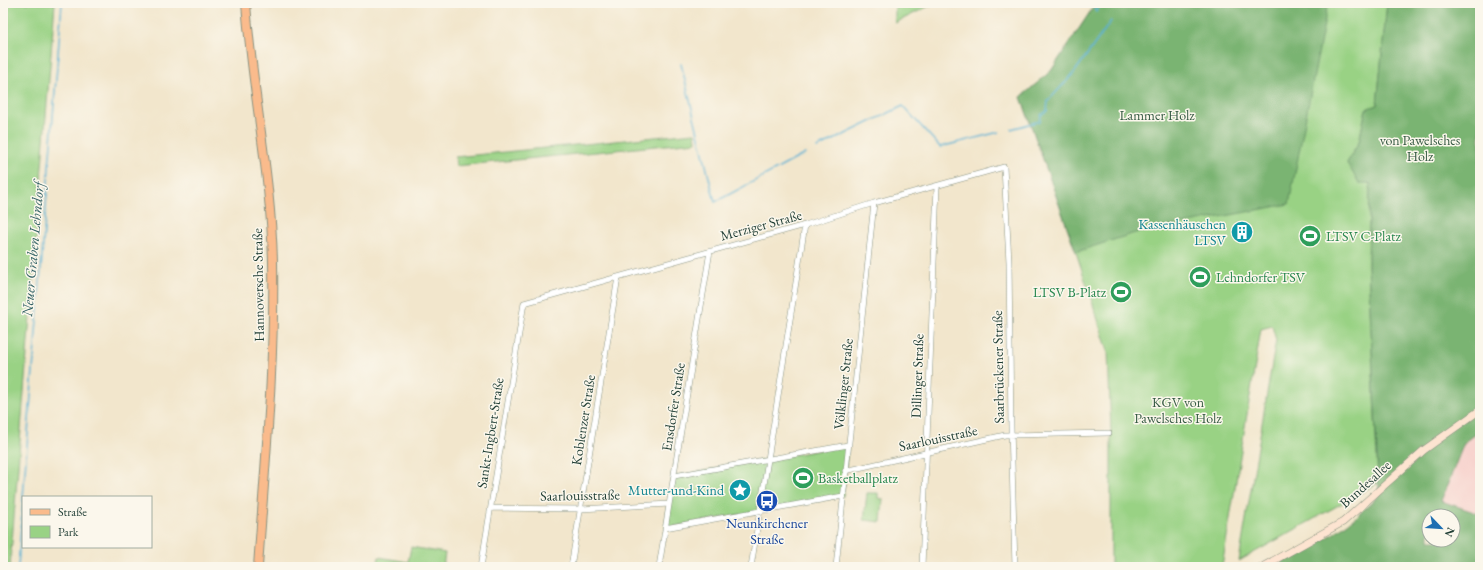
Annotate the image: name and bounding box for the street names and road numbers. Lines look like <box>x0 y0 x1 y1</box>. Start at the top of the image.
street label: Merziger Straße <box>718 205 804 245</box>
street label: Hannoversche Straße <box>248 227 268 342</box>
street label: Saarbrückener Straße <box>988 310 1008 424</box>
street label: Dillinger Straße <box>907 333 927 418</box>
street label: Völklinger Straße <box>829 337 857 430</box>
street label: Ensdorfer Straße <box>657 361 689 452</box>
street label: Koblenzer Straße <box>567 373 599 467</box>
street label: Sankt-Ingbert-Straße <box>472 376 508 490</box>
street label: Saarlouisstraße <box>897 421 979 455</box>
street label: Bundesallee <box>1336 456 1395 512</box>
street label: Saarlouisstraße <box>540 485 621 505</box>

